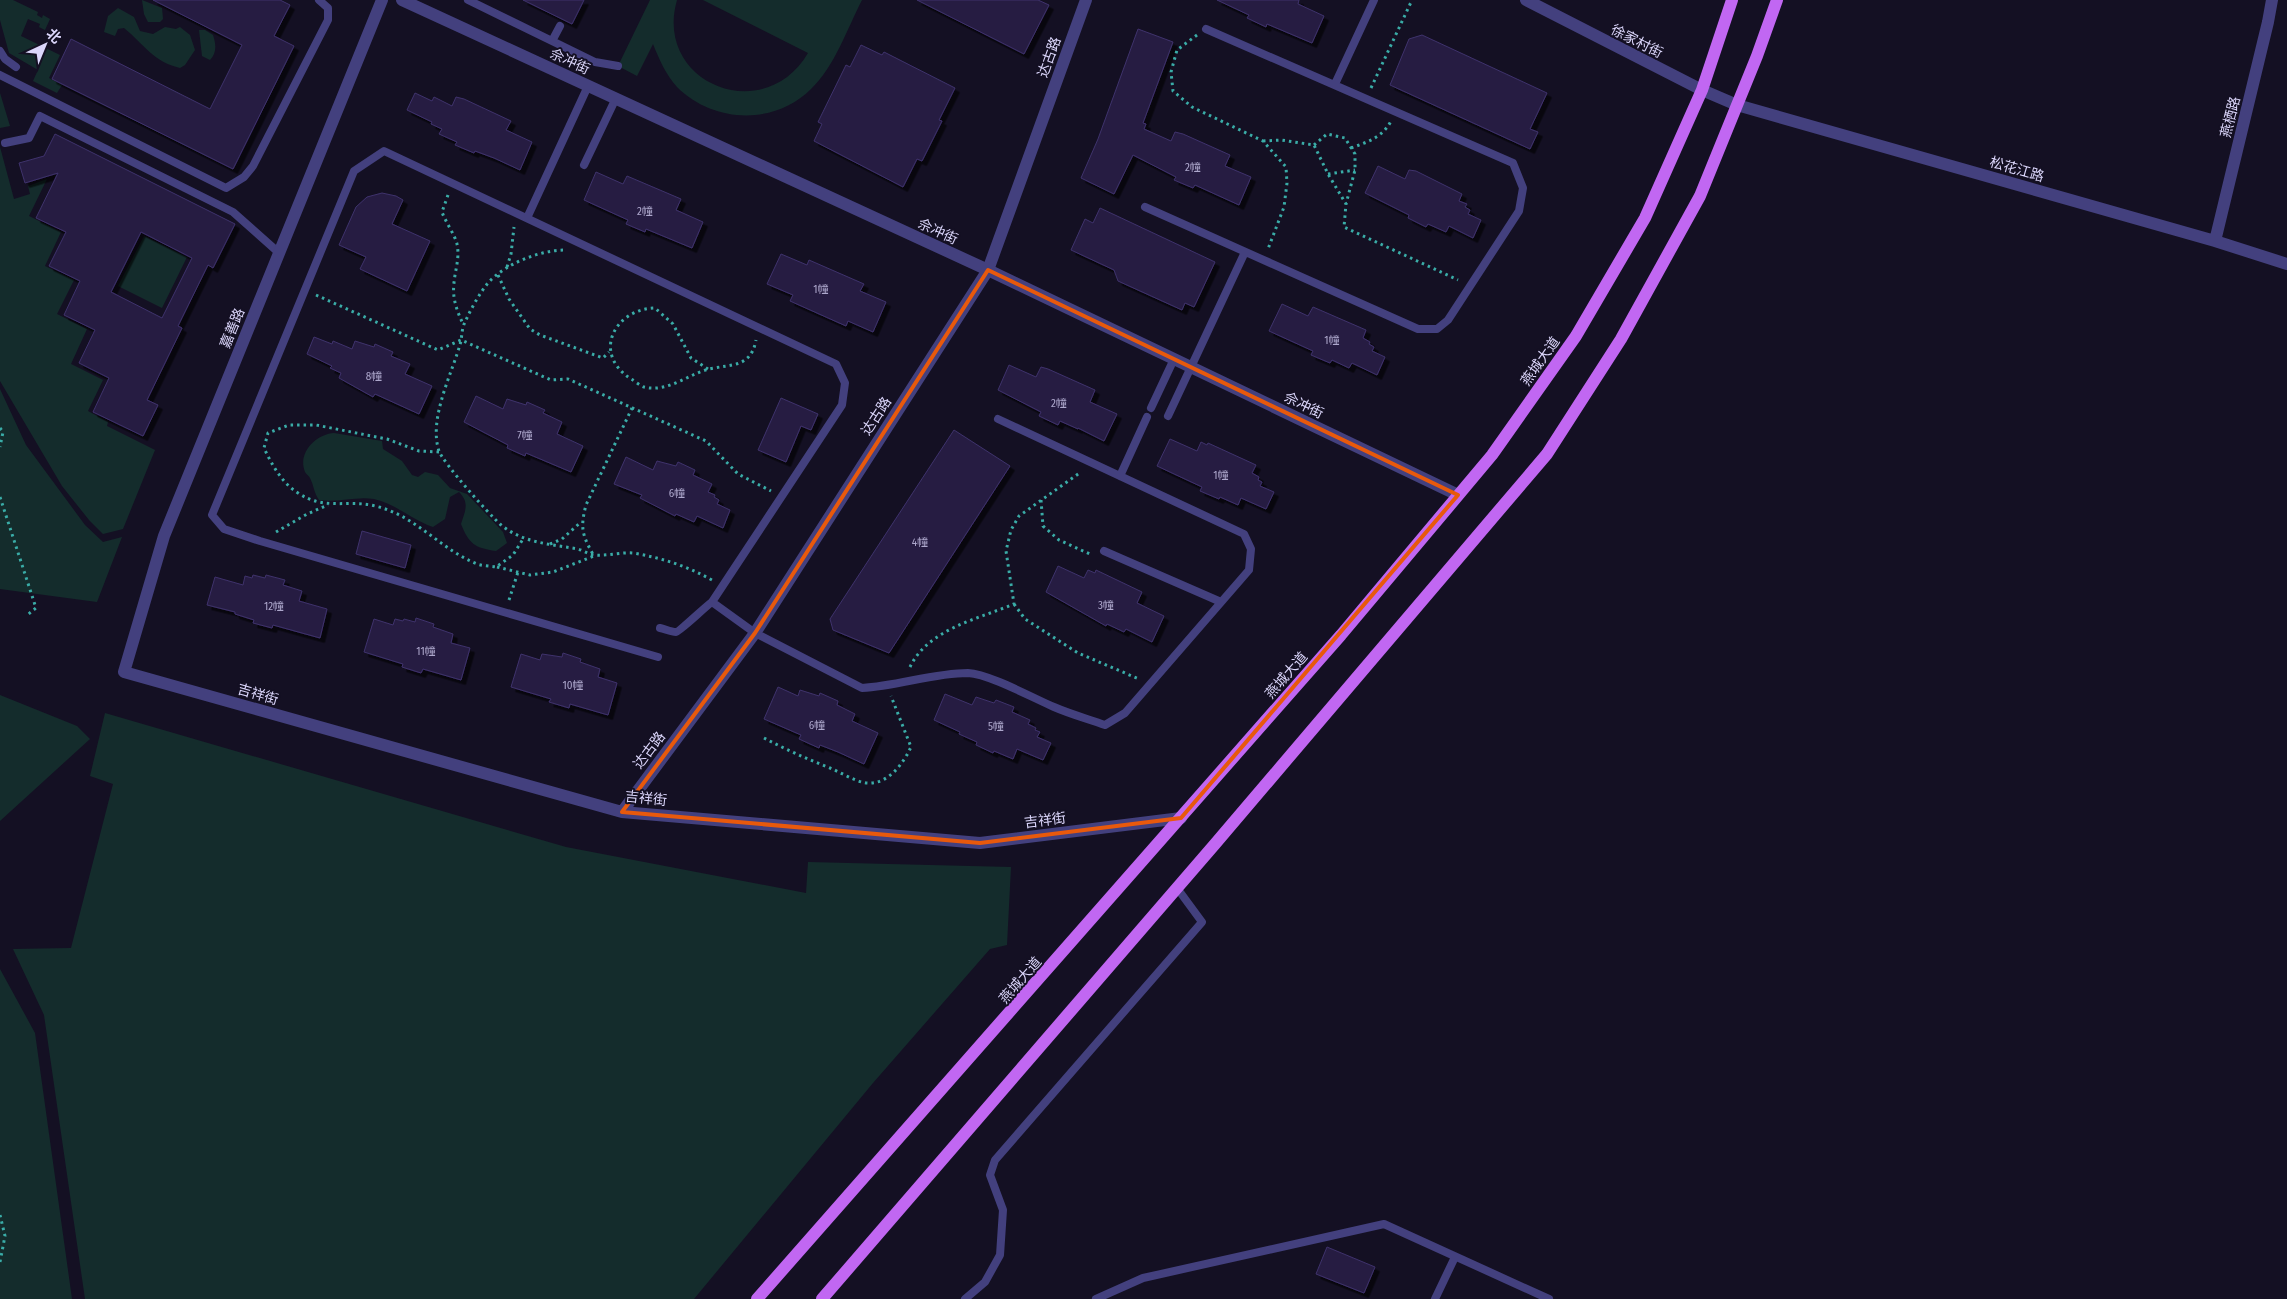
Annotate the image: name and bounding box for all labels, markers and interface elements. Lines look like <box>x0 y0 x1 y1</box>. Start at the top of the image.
north arrow <box>20 20 70 70</box>
street label: 徐家村街 <box>1608 21 1666 62</box>
text: 北 <box>43 25 65 47</box>
street label: 达古路 <box>1034 35 1065 80</box>
street label: 佘冲街 <box>547 45 592 78</box>
street label: 燕栖路 <box>2217 95 2244 140</box>
street label: 松花江路 <box>1988 154 2046 185</box>
house number: 2幢 <box>1185 161 1201 174</box>
house number: 2幢 <box>637 205 653 218</box>
street label: 佘冲街 <box>915 215 960 248</box>
house number: 1幢 <box>813 283 829 296</box>
street label: 嘉善路 <box>217 306 248 351</box>
street label: 燕城大道 <box>1517 333 1563 389</box>
house number: 1幢 <box>1324 334 1340 347</box>
house number: 8幢 <box>366 370 382 383</box>
street label: 佘冲街 <box>1281 389 1326 422</box>
street label: 达古路 <box>858 394 895 439</box>
house number: 2幢 <box>1051 397 1067 410</box>
house number: 7幢 <box>517 429 533 442</box>
house number: 1幢 <box>1213 469 1229 482</box>
house number: 6幢 <box>669 487 685 500</box>
house number: 4幢 <box>912 536 928 549</box>
house number: 3幢 <box>1098 599 1114 612</box>
house number: 12幢 <box>264 600 284 613</box>
house number: 11幢 <box>416 645 436 658</box>
street label: 燕城大道 <box>1262 649 1311 702</box>
house number: 10幢 <box>562 679 584 692</box>
street label: 吉祥街 <box>235 681 280 708</box>
house number: 6幢 <box>809 719 825 732</box>
house number: 5幢 <box>988 720 1004 733</box>
street label: 达古路 <box>630 728 669 772</box>
street label: 吉祥街 <box>624 788 668 809</box>
street label: 吉祥街 <box>1023 810 1067 831</box>
street label: 燕城大道 <box>996 954 1045 1007</box>

